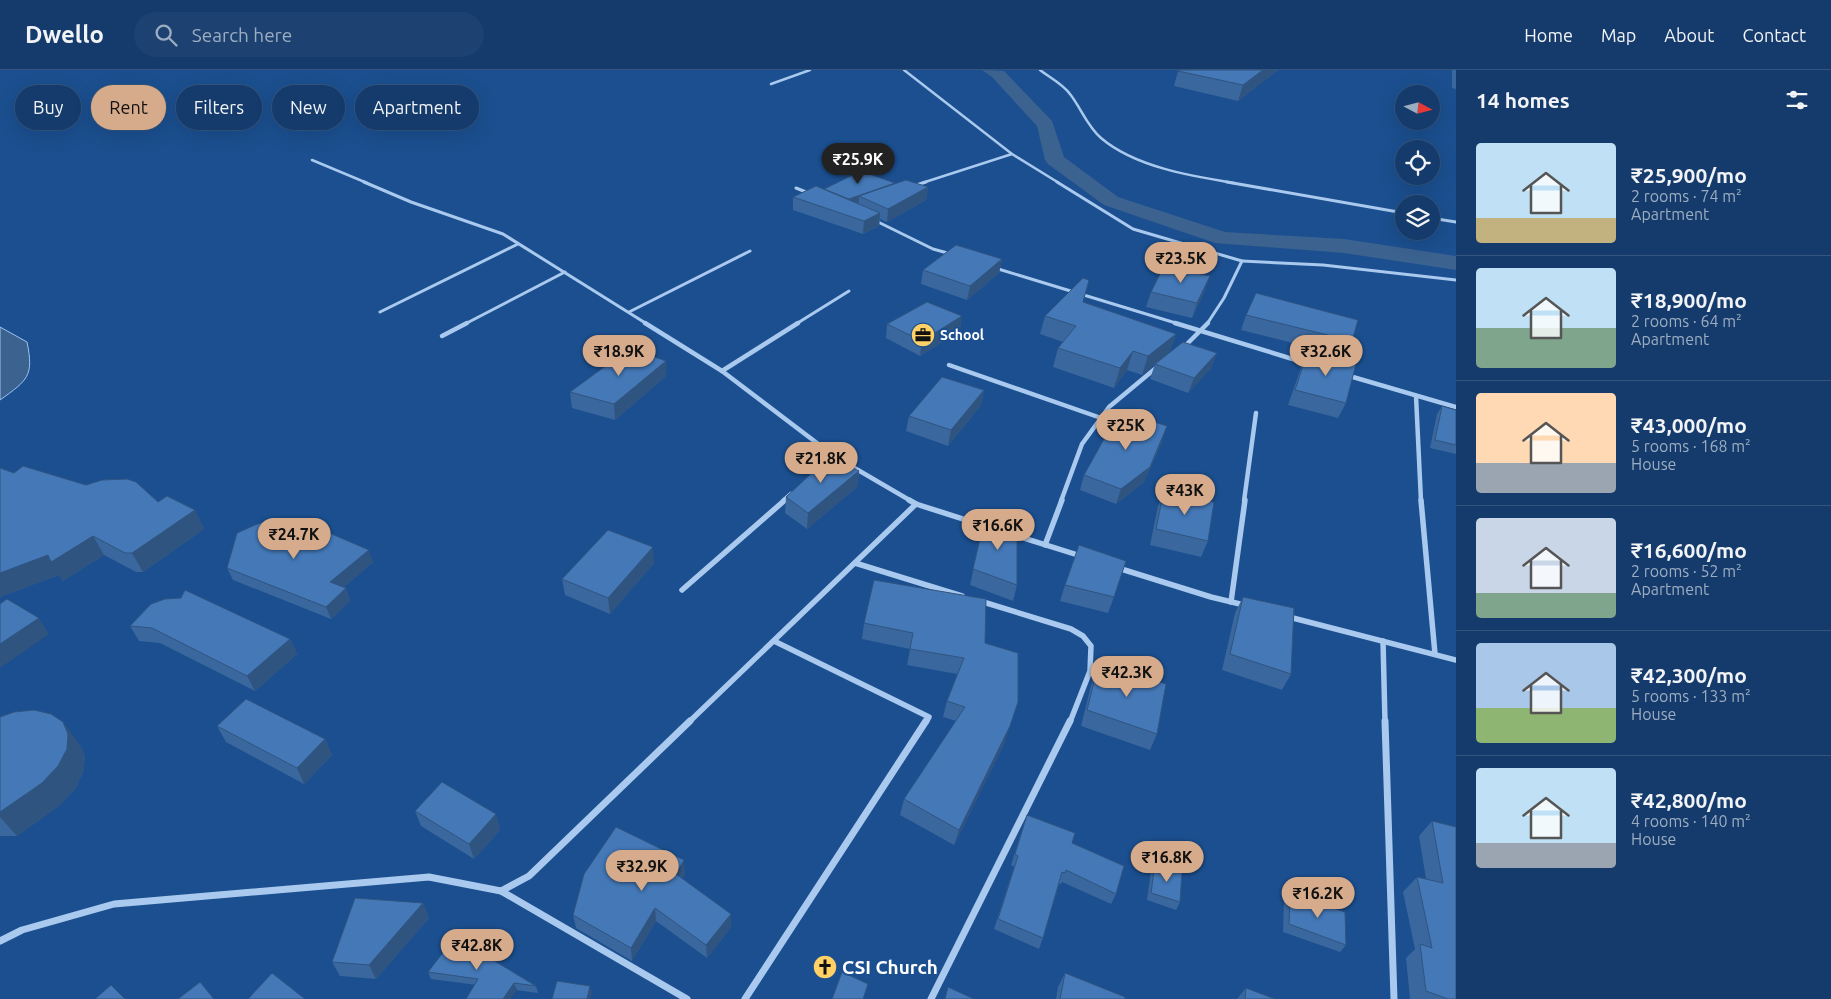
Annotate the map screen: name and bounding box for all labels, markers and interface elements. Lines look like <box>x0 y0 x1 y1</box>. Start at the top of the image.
search box <box>134 12 484 57</box>
text: Dwello <box>25 21 104 48</box>
icon: search <box>152 21 180 49</box>
text: Search here <box>192 24 292 46</box>
text: Home <box>1524 25 1573 45</box>
text: Map <box>1601 25 1636 45</box>
text: About <box>1664 25 1714 45</box>
text: Contact <box>1742 25 1806 45</box>
chip: Buy <box>15 85 81 130</box>
chip: Rent <box>91 85 166 130</box>
chip: Filters <box>176 85 262 130</box>
chip: New <box>272 85 345 130</box>
chip: Apartment <box>355 85 479 130</box>
north arrow <box>1395 85 1440 130</box>
map controls <box>1395 85 1440 240</box>
icon: filters <box>1783 86 1811 114</box>
text: 14 homes <box>1476 88 1570 112</box>
button: locate <box>1395 140 1440 185</box>
pin: ₹25.9K <box>817 142 899 185</box>
text: ₹25.9K <box>833 150 883 168</box>
icon: home <box>1516 163 1576 223</box>
text: ₹25,900/mo <box>1631 163 1747 187</box>
text: 2 rooms · 74 m² <box>1631 187 1742 205</box>
button: layers <box>1395 195 1440 240</box>
text: Apartment <box>1631 205 1709 223</box>
pin: ₹23.5K <box>1140 242 1222 284</box>
text: ₹23.5K <box>1156 249 1206 267</box>
icon: home <box>1516 288 1576 348</box>
text: ₹18,900/mo <box>1631 288 1747 312</box>
text: 2 rooms · 64 m² <box>1631 312 1742 330</box>
office icon: School <box>910 322 936 348</box>
place label: School <box>940 327 984 343</box>
text: Apartment <box>1631 330 1709 348</box>
pin: ₹18.9K <box>578 334 660 377</box>
pin: ₹32.6K <box>1285 334 1367 377</box>
text: ₹18.9K <box>594 342 644 360</box>
text: ₹32.6K <box>1301 342 1351 360</box>
pin: ₹25K <box>1096 408 1156 451</box>
icon: home <box>1516 413 1576 473</box>
text: ₹43,000/mo <box>1631 413 1747 437</box>
text: ₹25K <box>1107 416 1145 434</box>
text: 5 rooms · 168 m² <box>1631 437 1751 455</box>
pin: ₹21.8K <box>780 442 862 484</box>
text: ₹21.8K <box>796 449 846 467</box>
text: House <box>1631 455 1676 473</box>
pin: ₹43K <box>1155 474 1215 516</box>
text: ₹43K <box>1166 481 1204 499</box>
pin: ₹16.6K <box>957 508 1039 551</box>
text: ₹16.6K <box>973 516 1023 534</box>
pin: ₹24.7K <box>253 518 335 560</box>
text: ₹24.7K <box>269 525 319 543</box>
icon: home <box>1516 538 1576 598</box>
text: ₹16,600/mo <box>1631 538 1747 562</box>
text: 2 rooms · 52 m² <box>1631 562 1742 580</box>
text: Apartment <box>1631 580 1709 598</box>
pin: ₹42.3K <box>1086 656 1168 698</box>
text: ₹42.3K <box>1102 663 1152 681</box>
icon: home <box>1516 663 1576 723</box>
text: ₹42,300/mo <box>1631 663 1747 687</box>
text: 5 rooms · 133 m² <box>1631 687 1751 705</box>
text: House <box>1631 705 1676 723</box>
icon: home <box>1516 788 1576 848</box>
text: ₹42,800/mo <box>1631 788 1747 812</box>
text: 4 rooms · 140 m² <box>1631 812 1751 830</box>
text: House <box>1631 830 1676 848</box>
pin: ₹16.8K <box>1126 840 1208 883</box>
text: ₹16.8K <box>1142 848 1192 866</box>
pin: ₹32.9K <box>601 850 683 892</box>
text: ₹32.9K <box>617 857 667 875</box>
pin: ₹16.2K <box>1277 876 1359 919</box>
text: ₹16.2K <box>1293 884 1343 902</box>
pin: ₹42.8K <box>436 928 518 971</box>
text: ₹42.8K <box>452 936 502 954</box>
church icon: CSI Church <box>812 954 838 980</box>
place label: CSI Church <box>842 956 938 978</box>

